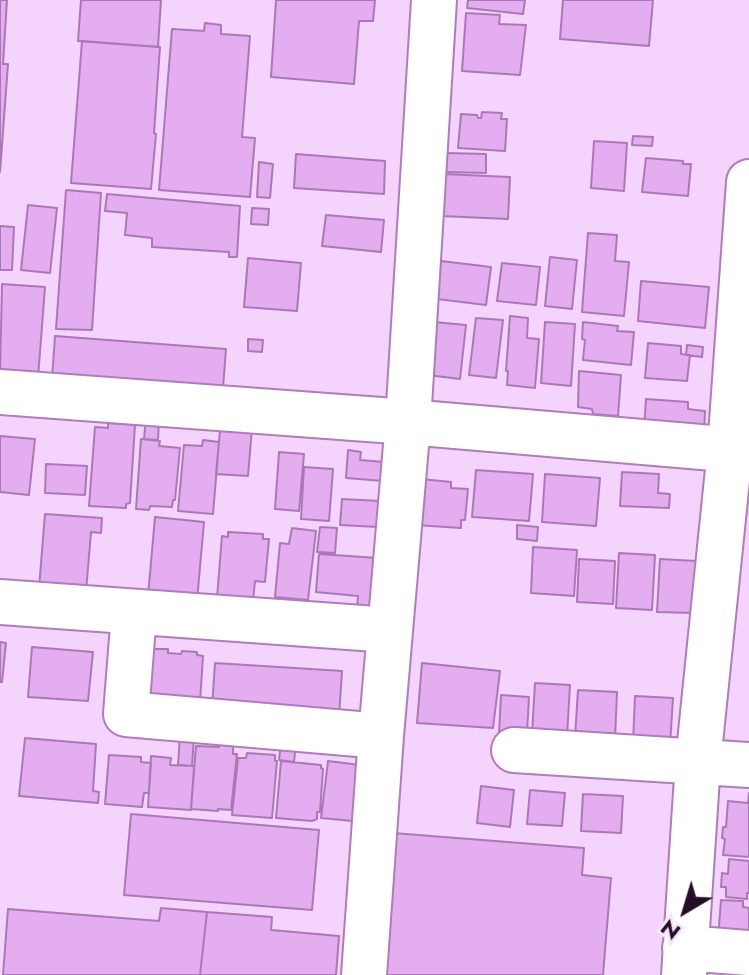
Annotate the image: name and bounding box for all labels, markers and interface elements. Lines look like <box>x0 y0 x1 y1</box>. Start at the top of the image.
north arrow <box>645 871 725 951</box>
text: N <box>653 912 687 948</box>

